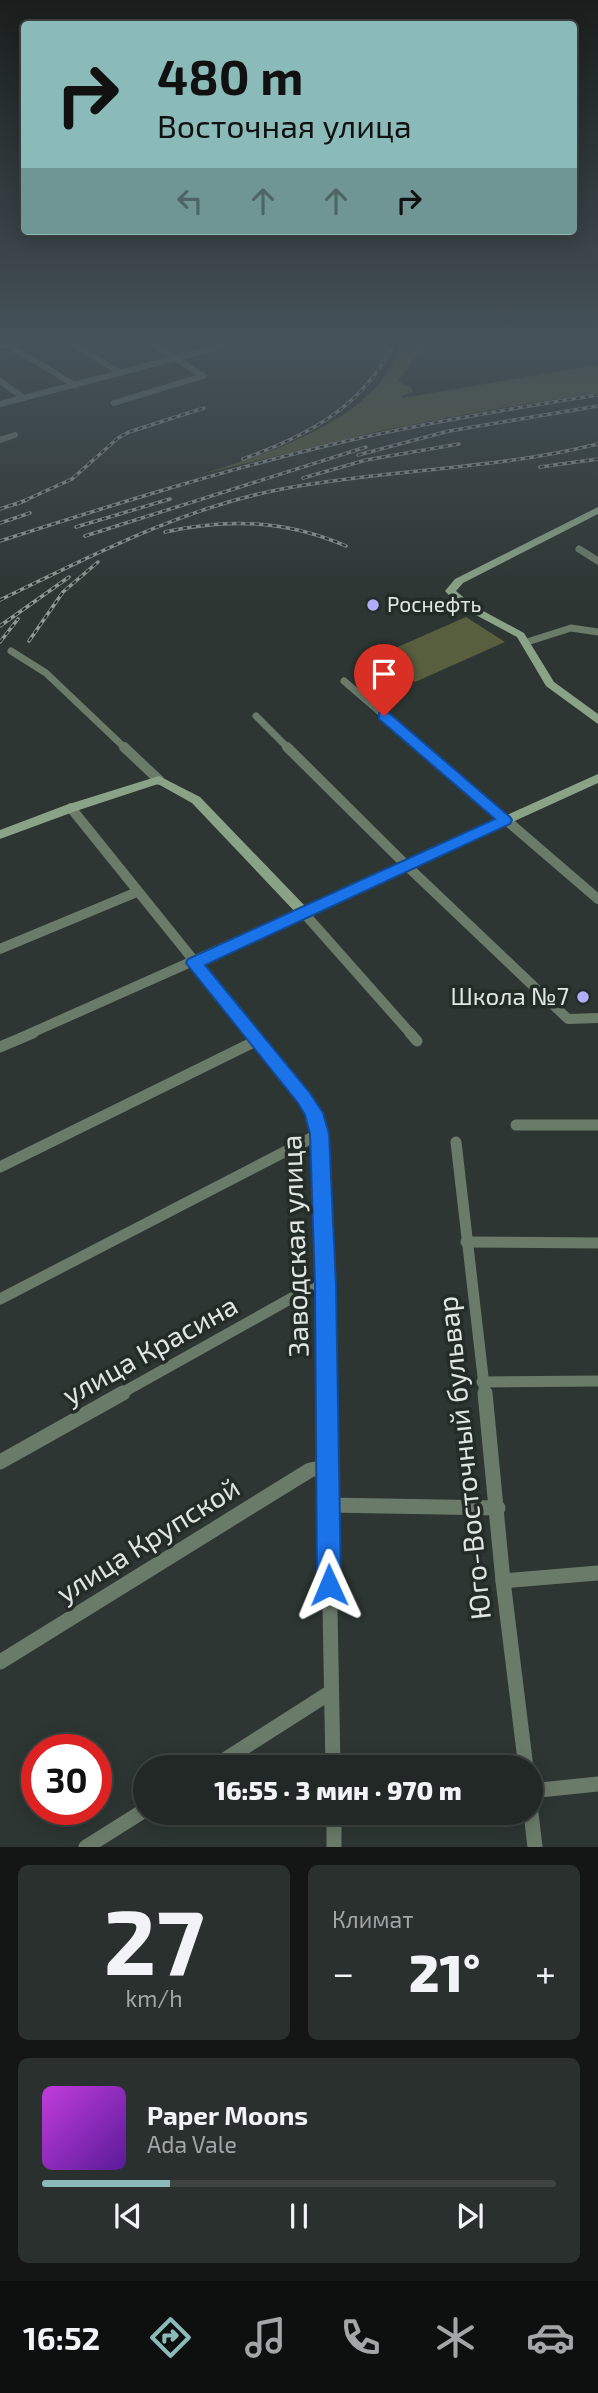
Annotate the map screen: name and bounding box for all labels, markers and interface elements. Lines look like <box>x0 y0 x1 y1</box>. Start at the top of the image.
text: 480 m <box>157 46 303 105</box>
icon: right <box>42 49 133 140</box>
text: Восточная улица <box>157 106 412 144</box>
icon: left <box>171 182 209 220</box>
icon: ahead <box>244 182 282 220</box>
icon: ahead <box>317 182 355 220</box>
icon: right <box>390 182 428 220</box>
place label: Роснефть <box>387 591 481 616</box>
marker: Роснефть <box>365 597 381 613</box>
pin <box>354 644 414 716</box>
icon: arrive <box>365 655 403 693</box>
place label: Школа №7 <box>450 981 569 1010</box>
marker: Школа №7 <box>575 989 591 1005</box>
street label: Заводская улица <box>273 1134 315 1358</box>
street label: улица Красина <box>56 1287 243 1411</box>
street label: Юго-Восточный бульвар <box>429 1295 497 1622</box>
street label: улица Крупской <box>50 1469 245 1609</box>
position arrow <box>292 1548 366 1622</box>
speed limit sign: 30 <box>21 1734 112 1825</box>
text: 16:55 · 3 мин · 970 m <box>214 1774 462 1805</box>
text: 27 <box>104 1884 204 1993</box>
text: Климат <box>332 1905 413 1933</box>
text: 21° <box>409 1940 480 2002</box>
text: − <box>332 1949 354 1995</box>
text: + <box>535 1949 556 1995</box>
text: km/h <box>125 1984 183 2012</box>
text: Paper Moons <box>147 2099 308 2130</box>
text: Ada Vale <box>147 2130 237 2158</box>
icon: previous <box>109 2197 147 2235</box>
icon: pause <box>280 2197 318 2235</box>
icon: next <box>451 2197 489 2235</box>
icon: directions <box>146 2313 195 2362</box>
icon: music <box>241 2313 290 2362</box>
icon: phone <box>336 2313 385 2362</box>
icon: climate <box>431 2313 480 2362</box>
icon: car <box>526 2313 575 2362</box>
text: 16:52 <box>23 2318 100 2356</box>

